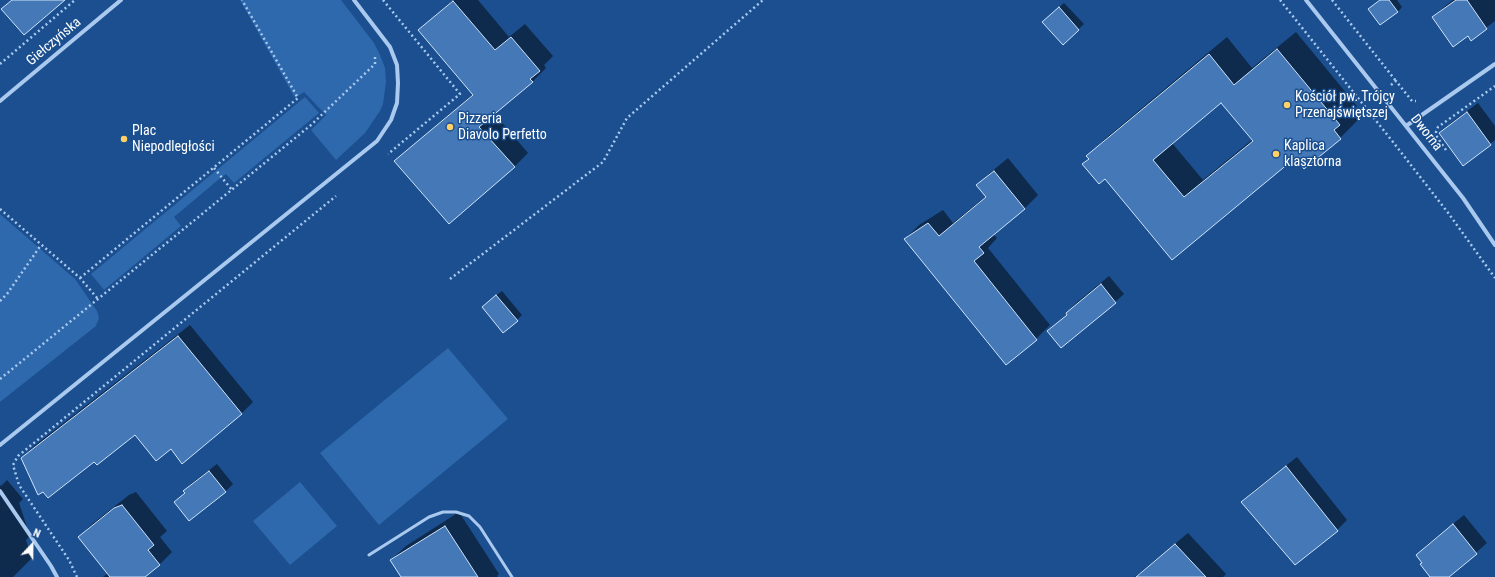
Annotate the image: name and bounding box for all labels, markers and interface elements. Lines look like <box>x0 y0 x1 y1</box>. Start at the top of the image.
street label: Giełczyńska <box>23 14 85 70</box>
place label: Kościół pw. Trójcy Przenajświętszej <box>1295 89 1395 122</box>
marker: Kościół pw. Trójcy Przenajświętszej <box>1282 100 1292 110</box>
place label: Pizzeria Diavolo Perfetto <box>458 111 547 144</box>
street label: Dworna <box>1406 111 1446 155</box>
marker: Pizzeria Diavolo Perfetto <box>445 122 455 132</box>
place label: Plac Niepodległości <box>132 123 215 156</box>
marker: Plac Niepodległości <box>119 134 129 144</box>
place label: Kaplica klasztorna <box>1284 138 1342 170</box>
marker: Kaplica klasztorna <box>1271 149 1281 159</box>
north arrow <box>12 525 52 565</box>
text: N <box>31 526 42 541</box>

